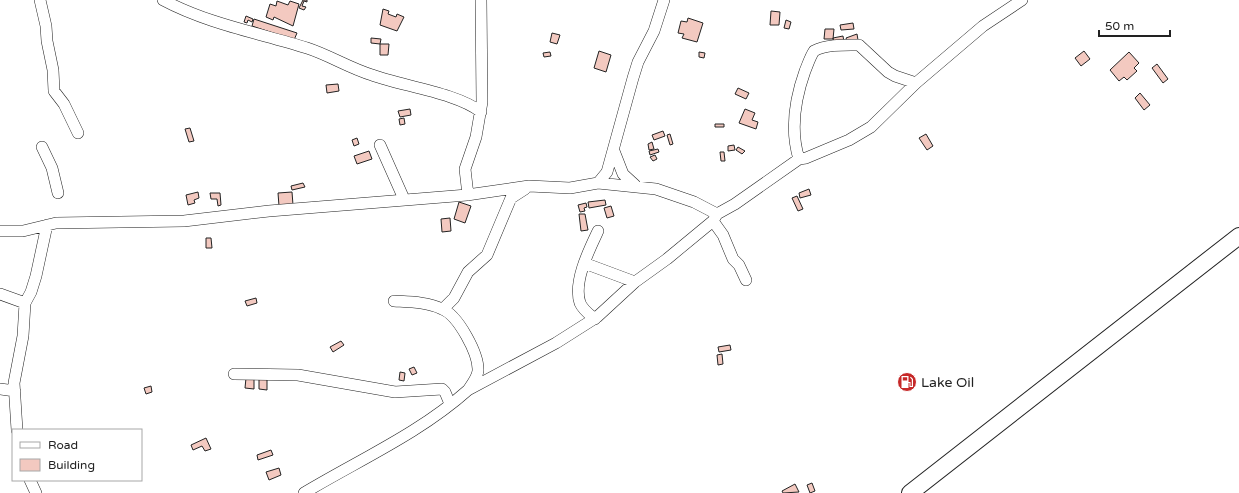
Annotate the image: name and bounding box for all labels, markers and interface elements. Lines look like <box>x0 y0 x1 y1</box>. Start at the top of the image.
scale bar <box>1099 12 1170 38</box>
text: 50 m <box>1105 19 1134 33</box>
fuel station icon: Lake Oil <box>896 371 918 393</box>
place label: Lake Oil <box>921 374 974 391</box>
legend <box>12 429 142 481</box>
text: Road <box>48 438 78 452</box>
text: Building <box>48 458 95 472</box>

